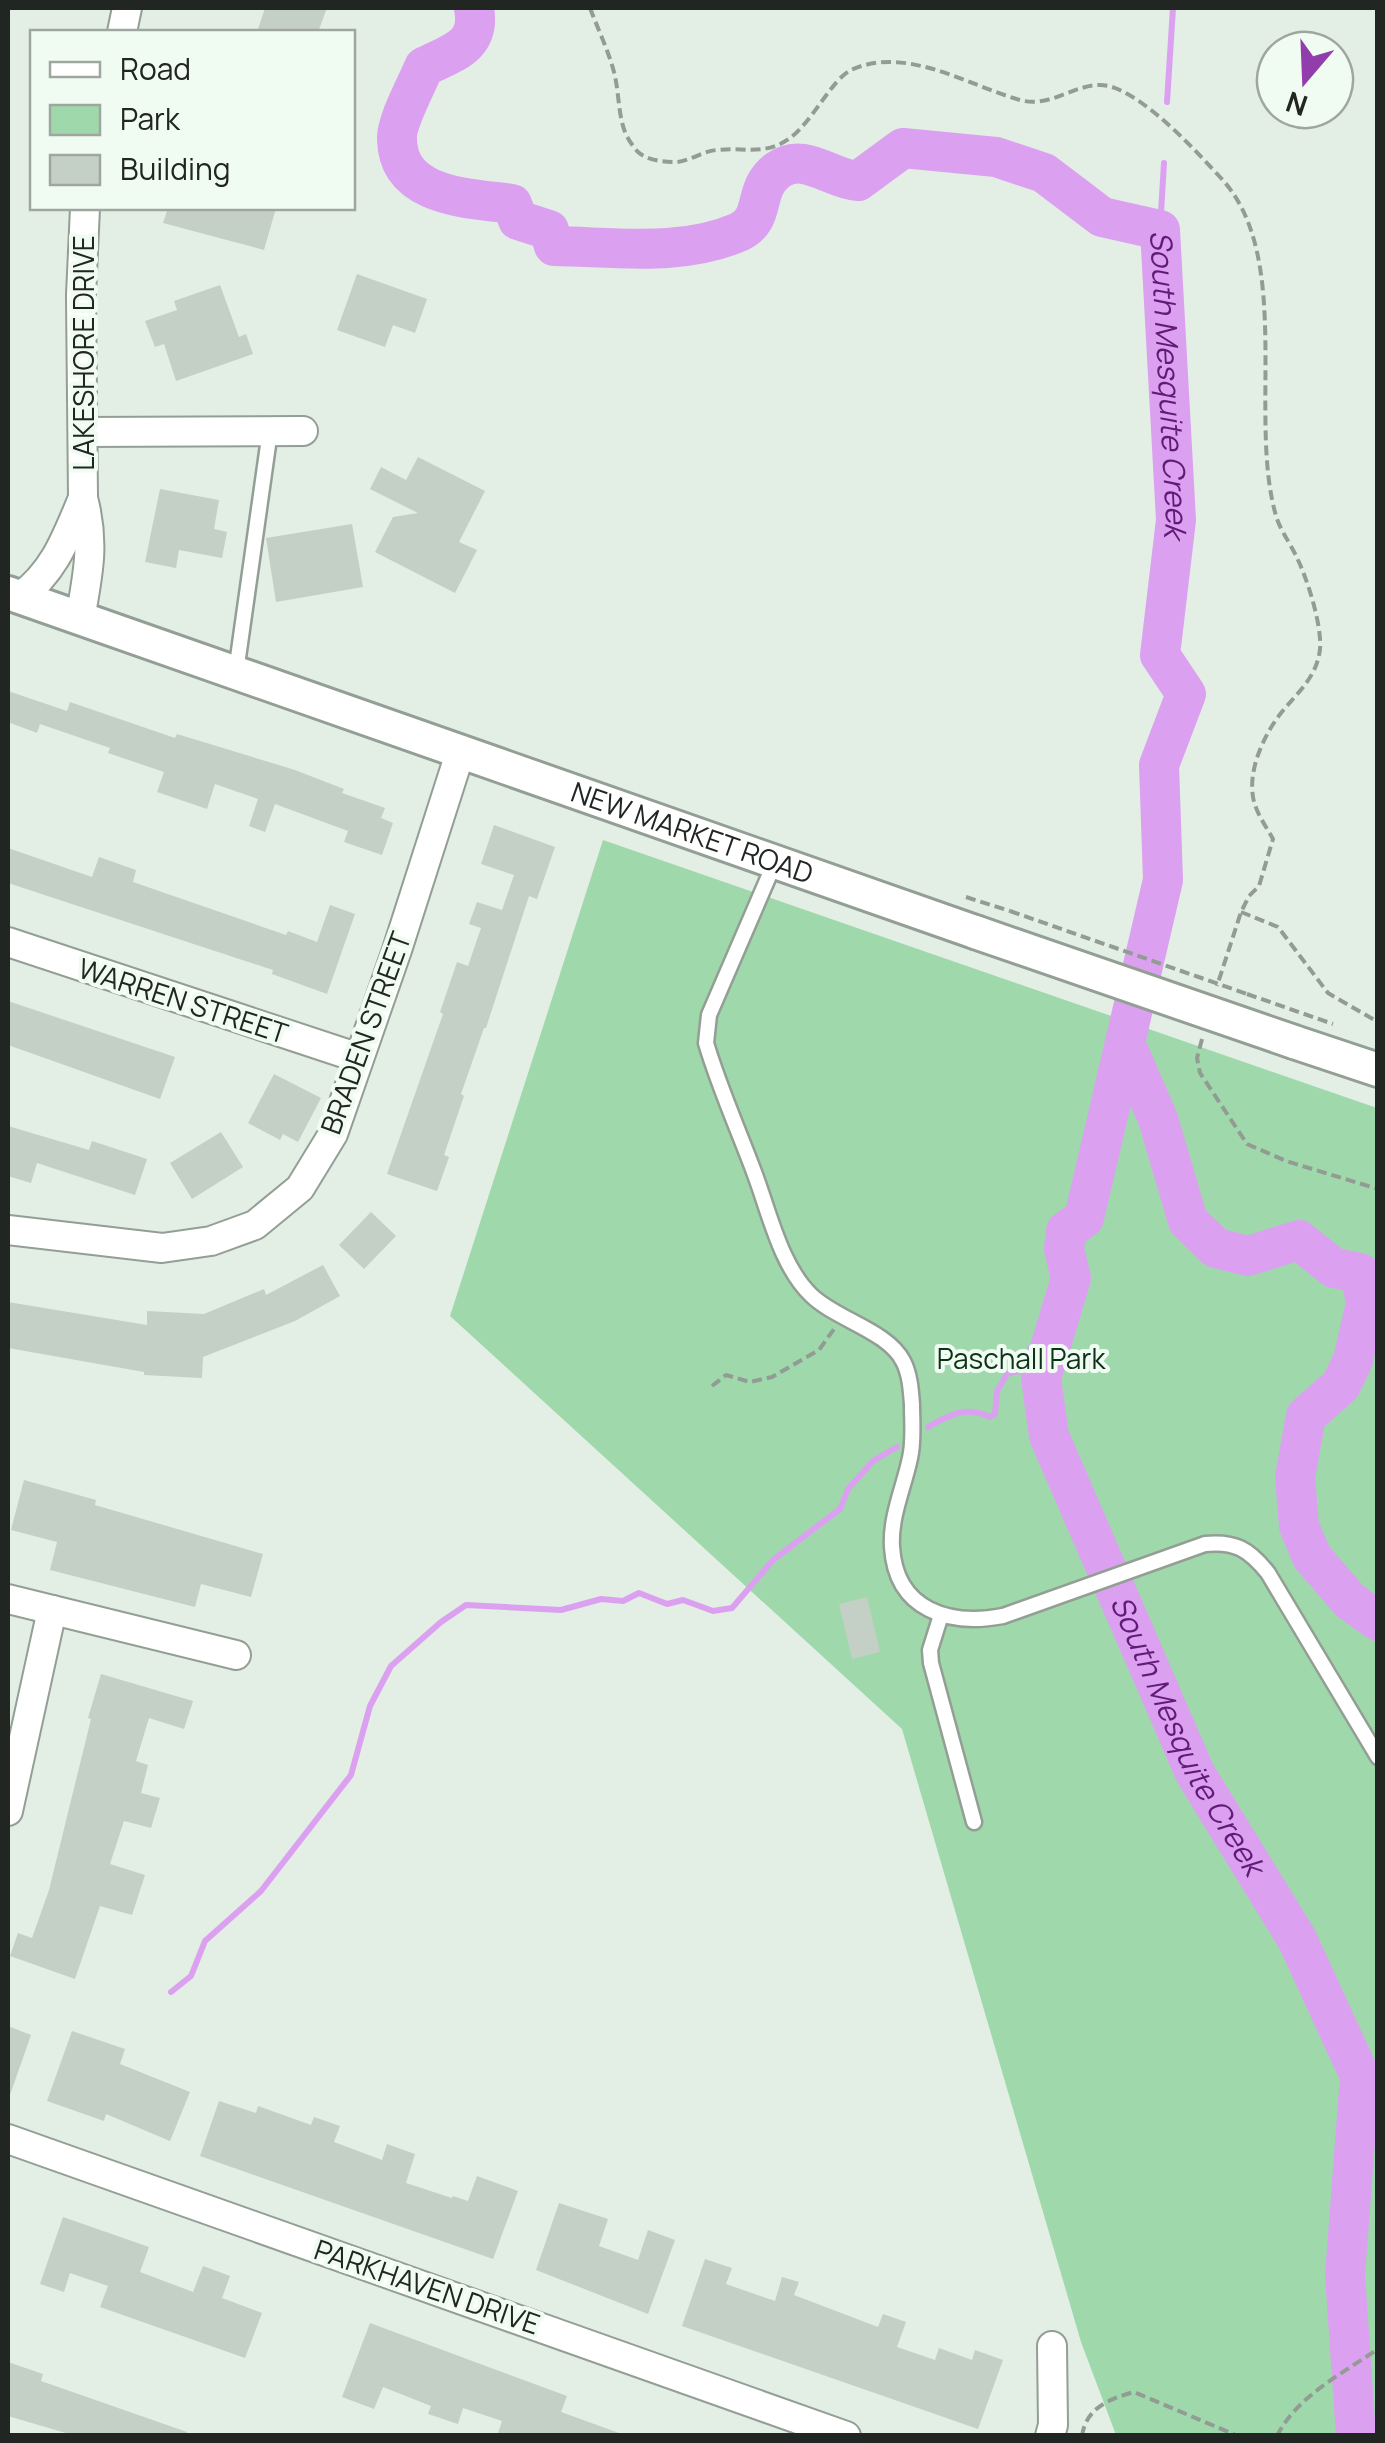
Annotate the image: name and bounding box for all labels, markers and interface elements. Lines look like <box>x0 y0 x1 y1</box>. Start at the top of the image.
legend <box>30 30 355 210</box>
north arrow <box>1255 30 1355 130</box>
text: Road <box>120 48 191 89</box>
text: N <box>1281 83 1312 126</box>
text: Park <box>120 98 181 139</box>
text: Building <box>120 148 231 189</box>
water label: South Mesquite Creek <box>1141 229 1198 545</box>
street label: LAKESHORE DRIVE <box>64 235 102 471</box>
street label: NEW MARKET ROAD <box>566 772 819 892</box>
street label: BRADEN STREET <box>311 926 419 1139</box>
street label: WARREN STREET <box>74 948 293 1052</box>
park label: Paschall Park <box>937 1339 1106 1377</box>
water label: South Mesquite Creek <box>1102 1589 1277 1886</box>
street label: PARKHAVEN DRIVE <box>310 2230 545 2342</box>

